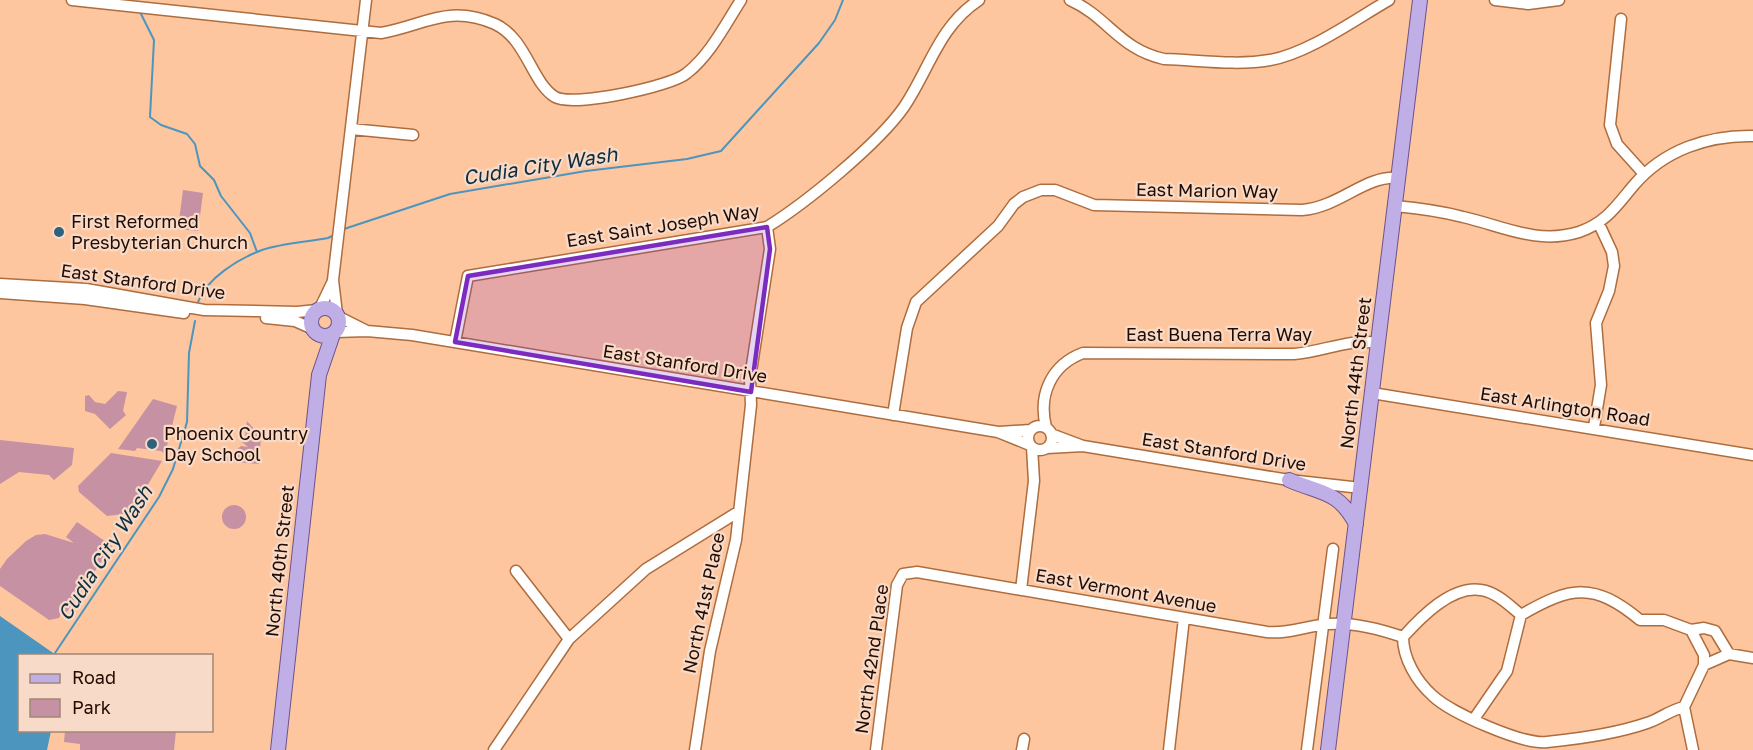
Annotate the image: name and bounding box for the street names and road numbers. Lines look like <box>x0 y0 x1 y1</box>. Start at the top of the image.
street label: East Marion Way <box>1136 178 1278 202</box>
street label: East Saint Joseph Way <box>565 199 761 251</box>
street label: East Stanford Drive <box>59 259 227 303</box>
street label: North 44th Street <box>1335 296 1375 450</box>
street label: East Buena Terra Way <box>1126 323 1312 345</box>
street label: East Stanford Drive <box>601 339 769 387</box>
street label: East Arlington Road <box>1479 382 1652 430</box>
street label: East Stanford Drive <box>1140 427 1308 475</box>
street label: North 40th Street <box>260 484 298 638</box>
street label: North 41st Place <box>677 530 729 675</box>
street label: East Vermont Avenue <box>1034 563 1218 617</box>
street label: North 42nd Place <box>850 583 892 735</box>

